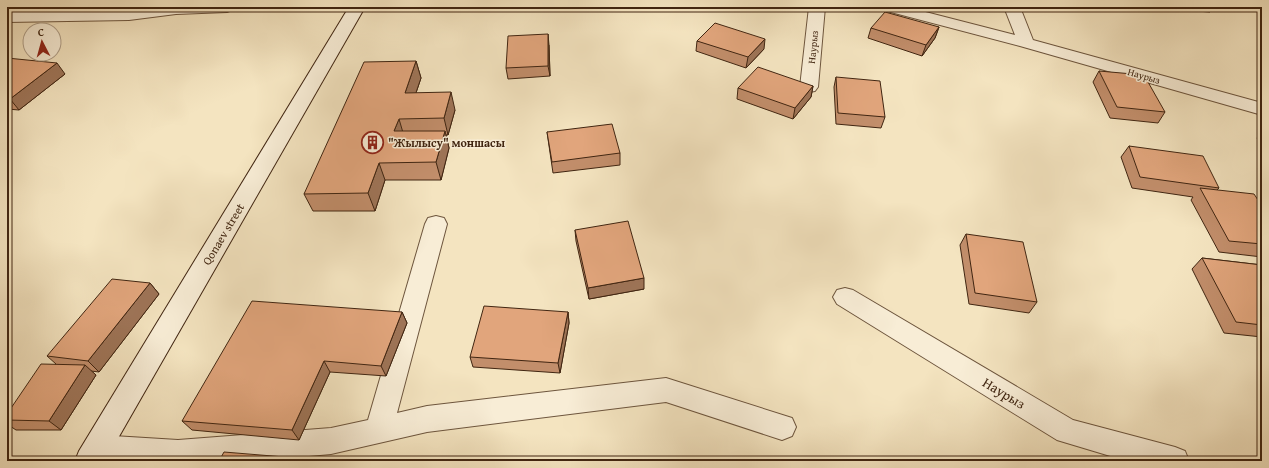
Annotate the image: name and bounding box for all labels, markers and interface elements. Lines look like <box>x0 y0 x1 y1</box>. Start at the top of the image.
north arrow <box>22 22 62 62</box>
text: С <box>37 24 45 40</box>
street label: Наурыз <box>804 30 822 64</box>
street label: Наурыз <box>1126 64 1162 88</box>
building icon: "Жылысу" моншасы <box>359 129 385 155</box>
place label: "Жылысу" моншасы <box>388 134 506 151</box>
street label: Qonaev street <box>198 199 249 268</box>
street label: Наурыз <box>979 372 1029 414</box>

